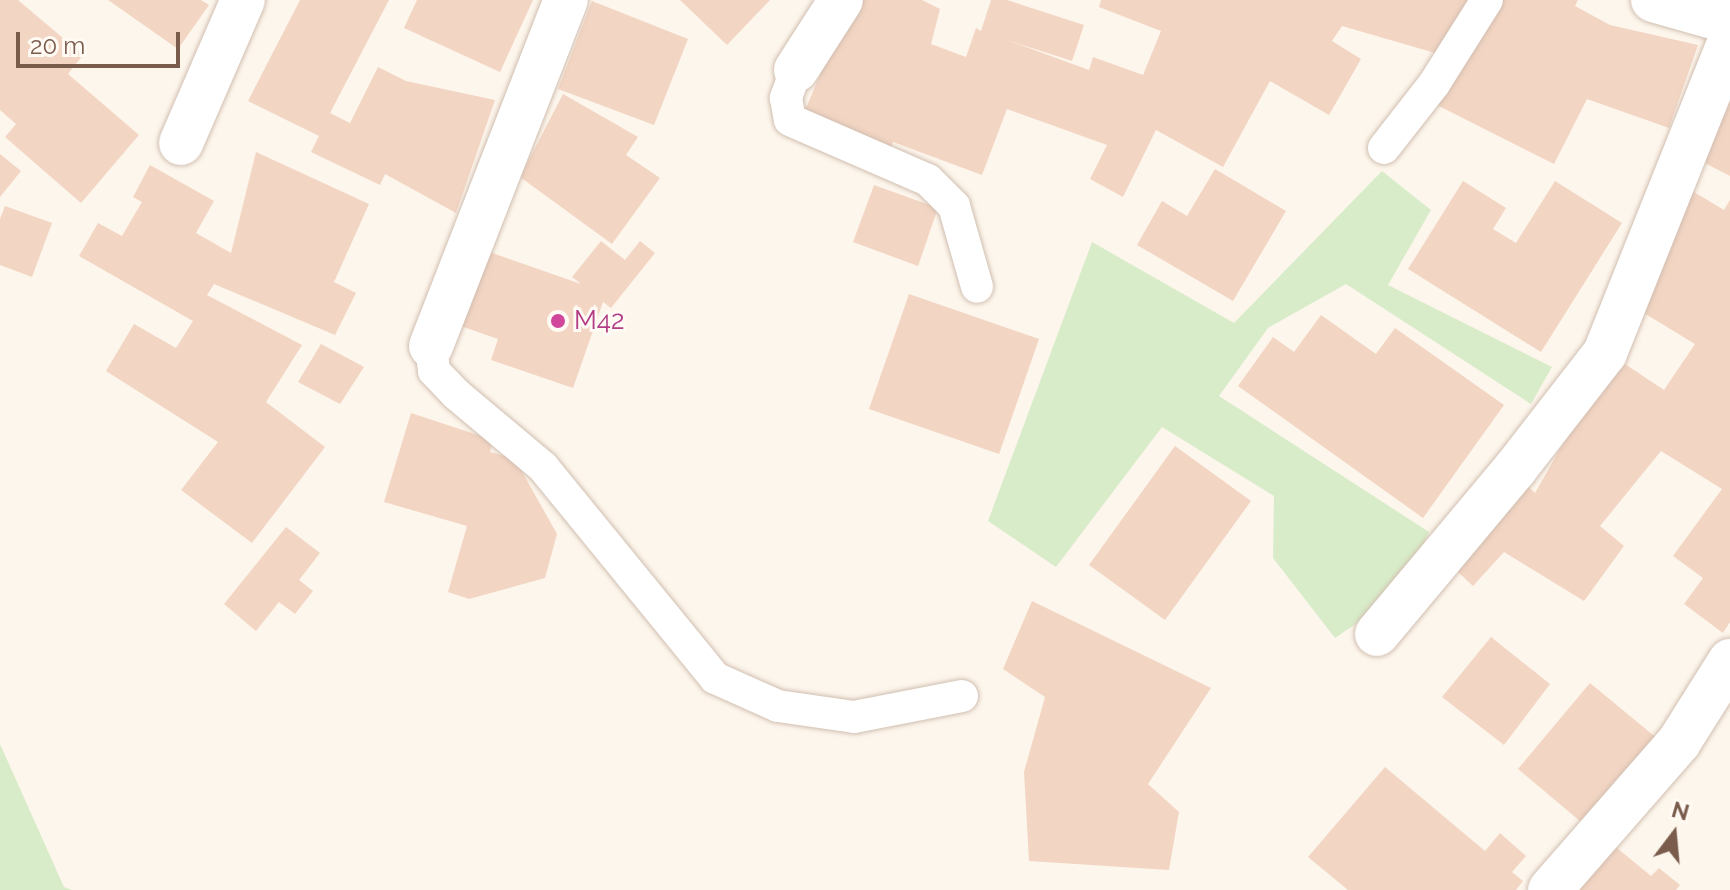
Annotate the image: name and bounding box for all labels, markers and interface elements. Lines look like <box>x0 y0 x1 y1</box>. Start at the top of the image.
scale bar <box>20 16 184 66</box>
text: 20 m <box>30 31 85 60</box>
place label: M42 <box>574 305 625 337</box>
marker: M42 <box>549 312 567 330</box>
north arrow <box>1634 794 1714 874</box>
text: N <box>1669 796 1692 826</box>

